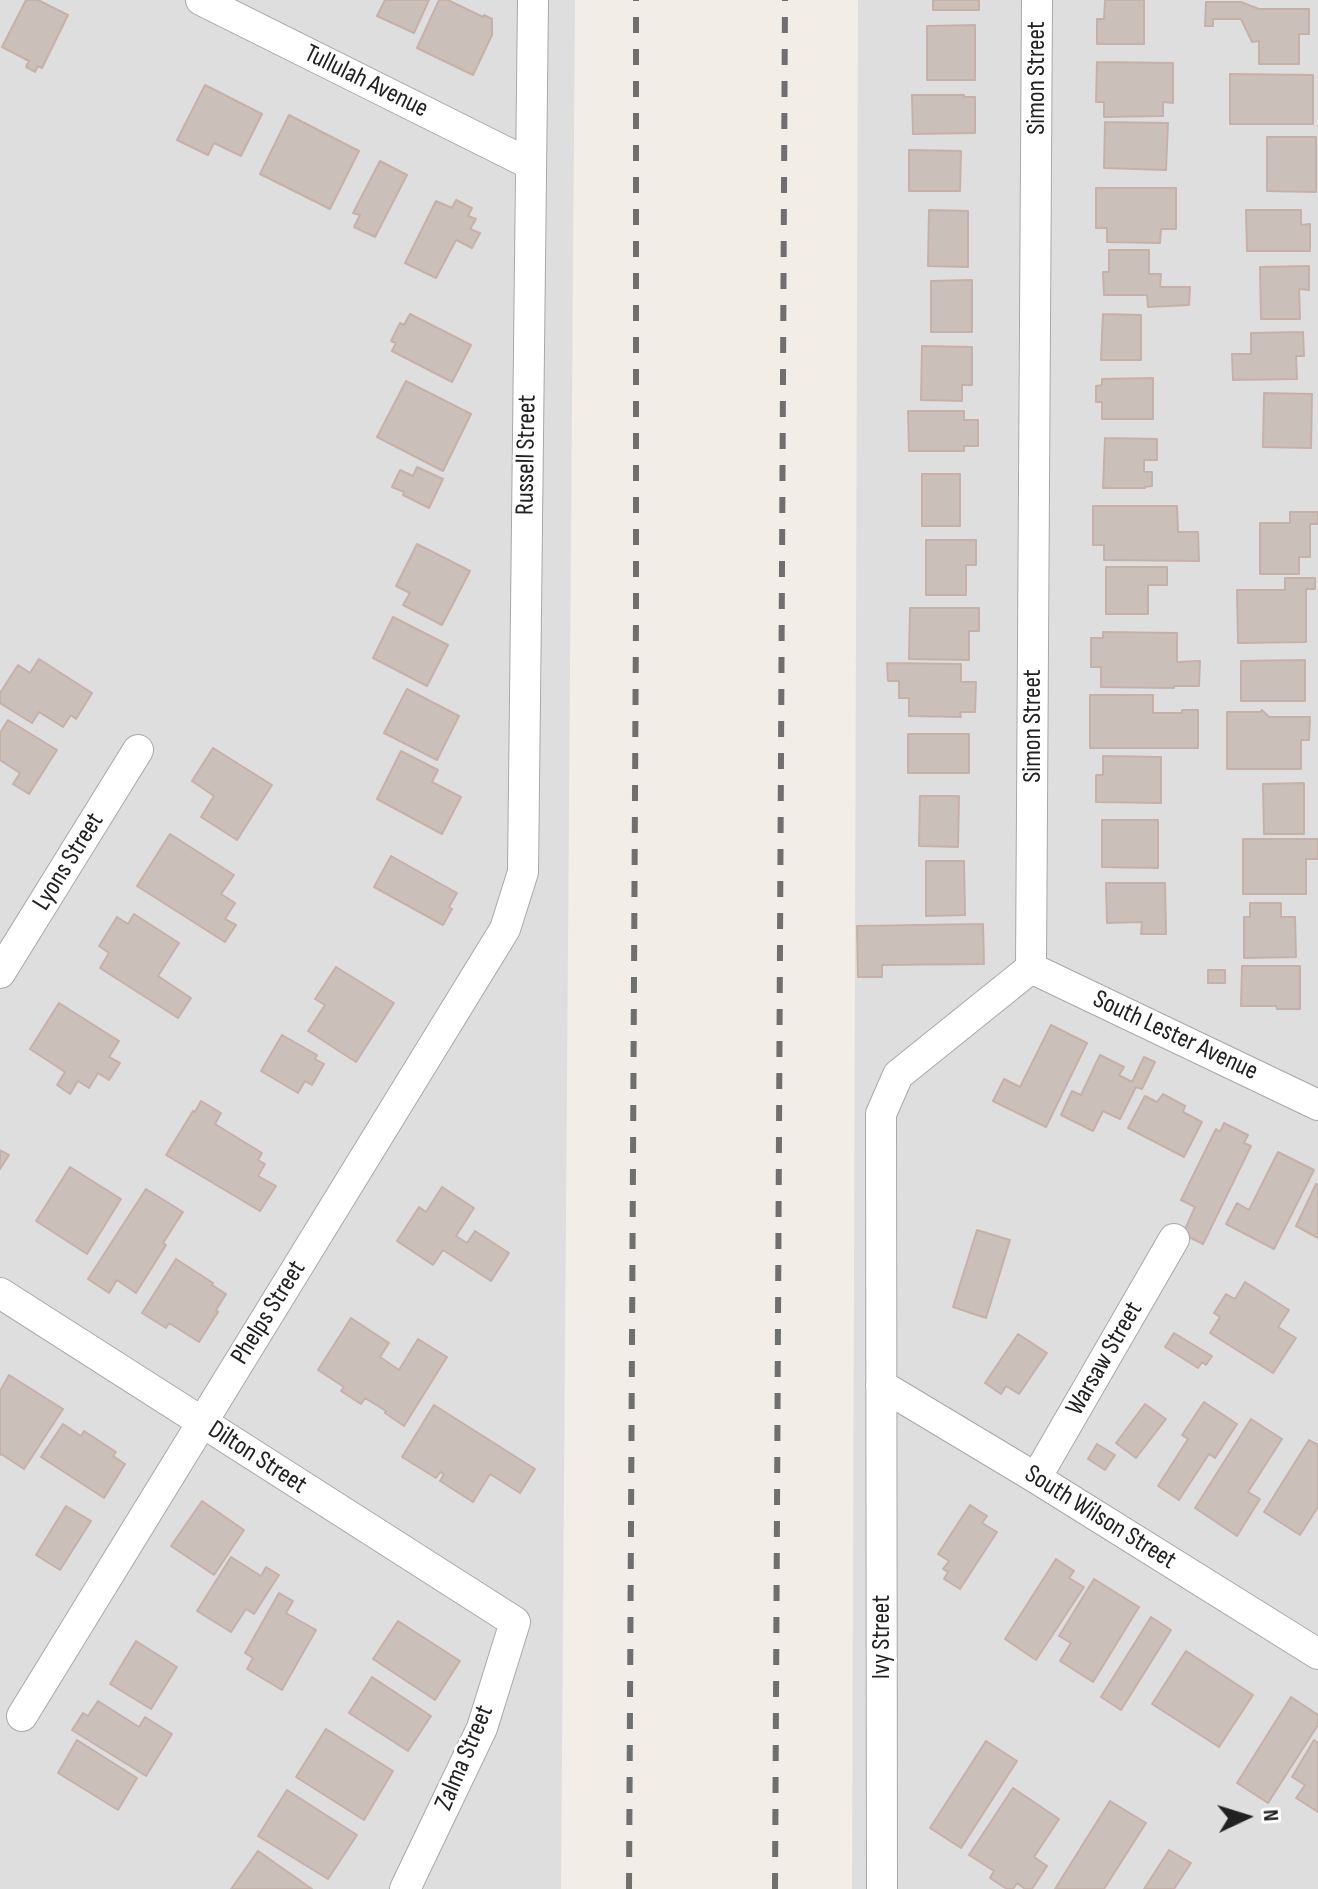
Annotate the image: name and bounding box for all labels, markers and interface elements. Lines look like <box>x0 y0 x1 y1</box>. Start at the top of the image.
street label: Simon Street <box>1021 21 1053 135</box>
street label: Tullulah Avenue <box>299 39 433 125</box>
street label: Russell Street <box>510 395 544 515</box>
street label: Simon Street <box>1017 669 1049 783</box>
street label: Lyons Street <box>27 807 111 917</box>
street label: South Lester Avenue <box>1088 984 1262 1088</box>
street label: Phelps Street <box>225 1255 313 1371</box>
street label: Warsaw Street <box>1060 1297 1150 1421</box>
street label: Dilton Street <box>202 1415 312 1501</box>
street label: South Wilson Street <box>1018 1459 1182 1577</box>
street label: Ivy Street <box>866 1595 898 1679</box>
street label: Zalma Street <box>429 1701 501 1815</box>
north arrow <box>1206 1777 1286 1857</box>
text: N <box>1257 1808 1284 1822</box>

